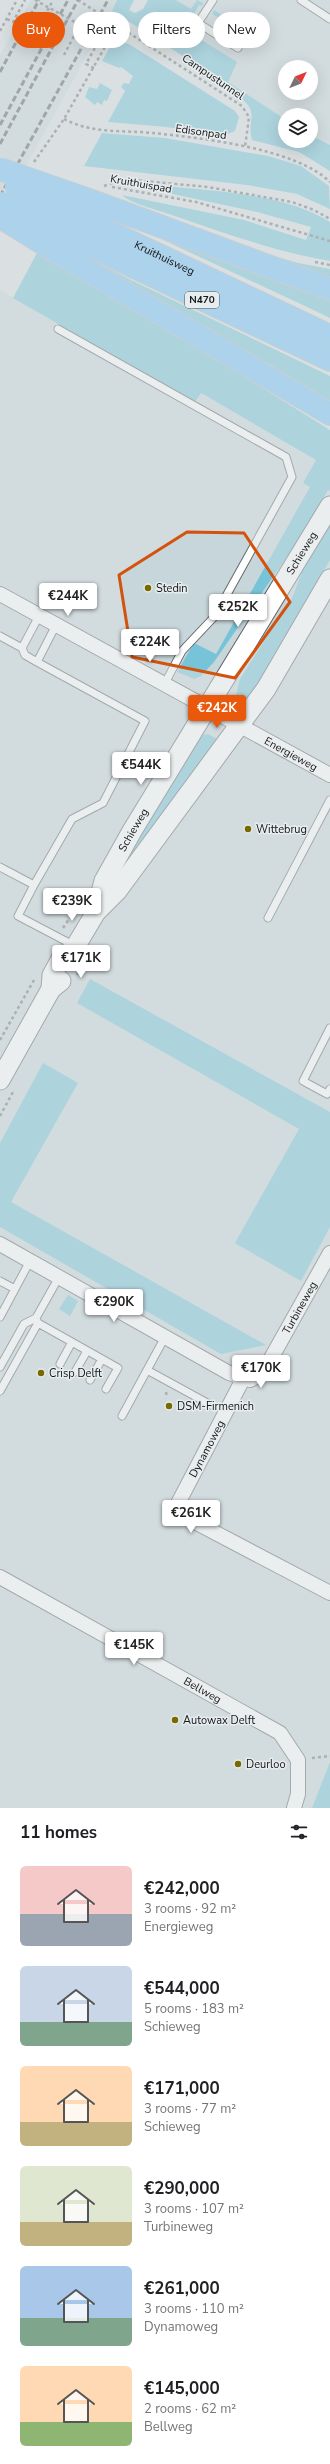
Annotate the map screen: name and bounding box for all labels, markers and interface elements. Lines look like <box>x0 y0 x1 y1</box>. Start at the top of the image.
chip: Buy <box>12 12 65 48</box>
chip: Rent <box>73 12 130 48</box>
chip: Filters <box>138 12 205 48</box>
chip: New <box>213 12 270 48</box>
street label: Campustunnel <box>179 51 248 104</box>
north arrow <box>278 60 318 100</box>
map controls <box>278 60 318 148</box>
button: layers <box>278 108 318 148</box>
street label: Edisonpad <box>174 121 228 143</box>
street label: Kruithuispad <box>109 171 173 197</box>
street label: Kruithuisweg <box>132 237 197 278</box>
road number: N470 <box>185 292 219 308</box>
street label: Schieweg <box>283 529 320 577</box>
place label: Stedin <box>156 581 188 596</box>
pin: €244K <box>40 583 96 617</box>
marker: Stedin <box>143 583 153 593</box>
text: €244K <box>48 587 88 605</box>
pin: €252K <box>210 594 266 628</box>
text: €252K <box>218 598 258 616</box>
pin: €224K <box>122 629 178 663</box>
text: €224K <box>130 633 170 651</box>
pin: €242K <box>189 695 245 729</box>
text: €242K <box>197 699 237 717</box>
street label: Energieweg <box>262 733 320 774</box>
pin: €544K <box>113 752 169 786</box>
text: €544K <box>121 756 161 774</box>
street label: Schieweg <box>115 805 152 854</box>
place label: Wittebrug <box>256 822 307 837</box>
marker: Wittebrug <box>243 824 253 834</box>
pin: €239K <box>44 888 100 922</box>
text: €239K <box>52 892 92 910</box>
pin: €171K <box>53 945 109 979</box>
text: €171K <box>61 949 101 967</box>
street label: Turbineweg <box>279 1278 320 1337</box>
pin: €290K <box>86 1289 142 1323</box>
text: €290K <box>94 1293 134 1311</box>
pin: €170K <box>233 1355 289 1389</box>
text: €170K <box>241 1359 281 1377</box>
place label: Crisp Delft <box>49 1366 102 1381</box>
marker: Crisp Delft <box>36 1368 46 1378</box>
place label: DSM-Firmenich <box>177 1399 254 1414</box>
marker: DSM-Firmenich <box>164 1401 174 1411</box>
street label: Dynamoweg <box>186 1418 228 1480</box>
pin: €261K <box>163 1500 219 1534</box>
text: €261K <box>171 1504 211 1522</box>
pin: €145K <box>106 1632 162 1666</box>
text: €145K <box>114 1636 154 1654</box>
street label: Bellweg <box>181 1673 224 1706</box>
place label: Autowax Delft <box>183 1713 255 1728</box>
marker: Autowax Delft <box>170 1715 180 1725</box>
place label: Deurloo <box>246 1757 286 1772</box>
marker: Deurloo <box>233 1759 243 1769</box>
text: 11 homes <box>20 1821 97 1844</box>
icon: filters <box>288 1821 310 1843</box>
text: €242,000 <box>144 1877 220 1900</box>
icon: home <box>52 1882 100 1930</box>
text: 3 rooms · 92 m² <box>144 1900 236 1918</box>
text: Energieweg <box>144 1918 213 1936</box>
text: €544,000 <box>144 1977 220 2000</box>
icon: home <box>52 1982 100 2030</box>
text: 5 rooms · 183 m² <box>144 2000 244 2018</box>
text: Schieweg <box>144 2018 201 2036</box>
text: €171,000 <box>144 2077 220 2100</box>
icon: home <box>52 2082 100 2130</box>
text: 3 rooms · 77 m² <box>144 2100 236 2118</box>
text: Schieweg <box>144 2118 201 2136</box>
text: €290,000 <box>144 2177 220 2200</box>
icon: home <box>52 2182 100 2230</box>
text: 3 rooms · 107 m² <box>144 2200 244 2218</box>
text: Turbineweg <box>144 2218 213 2236</box>
text: €261,000 <box>144 2277 220 2300</box>
icon: home <box>52 2282 100 2330</box>
text: 3 rooms · 110 m² <box>144 2300 244 2318</box>
text: Dynamoweg <box>144 2318 218 2336</box>
text: €145,000 <box>144 2377 220 2400</box>
icon: home <box>52 2382 100 2430</box>
text: 2 rooms · 62 m² <box>144 2400 236 2418</box>
text: Bellweg <box>144 2418 193 2436</box>

